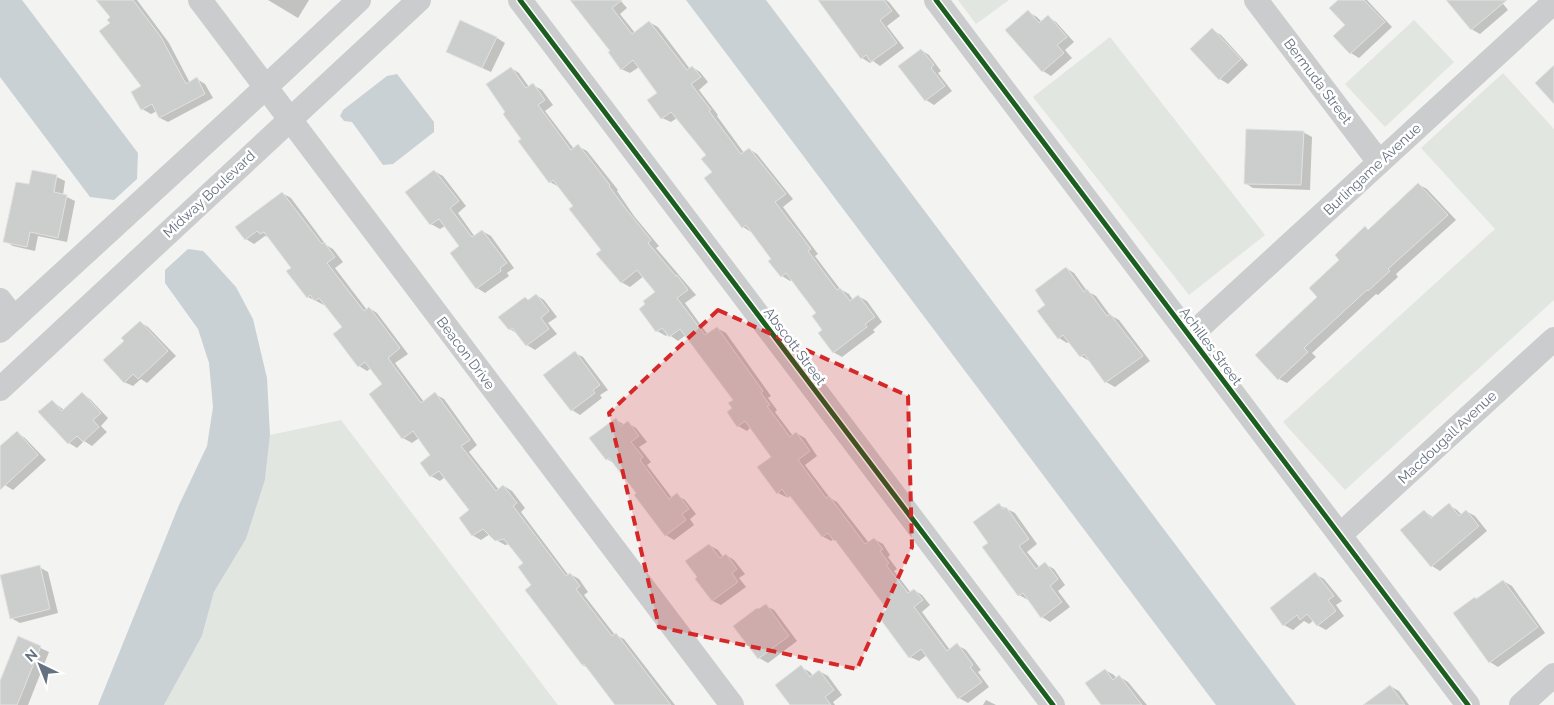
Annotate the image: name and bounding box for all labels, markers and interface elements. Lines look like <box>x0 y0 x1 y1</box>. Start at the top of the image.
street label: Bermuda Street <box>1281 35 1355 127</box>
street label: Burlingame Avenue <box>1320 120 1424 218</box>
street label: Midway Boulevard <box>160 147 258 241</box>
street label: Abscott Street <box>761 304 829 388</box>
street label: Achilles Street <box>1177 304 1246 388</box>
street label: Beacon Drive <box>434 314 498 392</box>
street label: Macdougall Avenue <box>1395 387 1499 487</box>
north arrow <box>15 640 65 690</box>
text: N <box>22 646 40 665</box>

